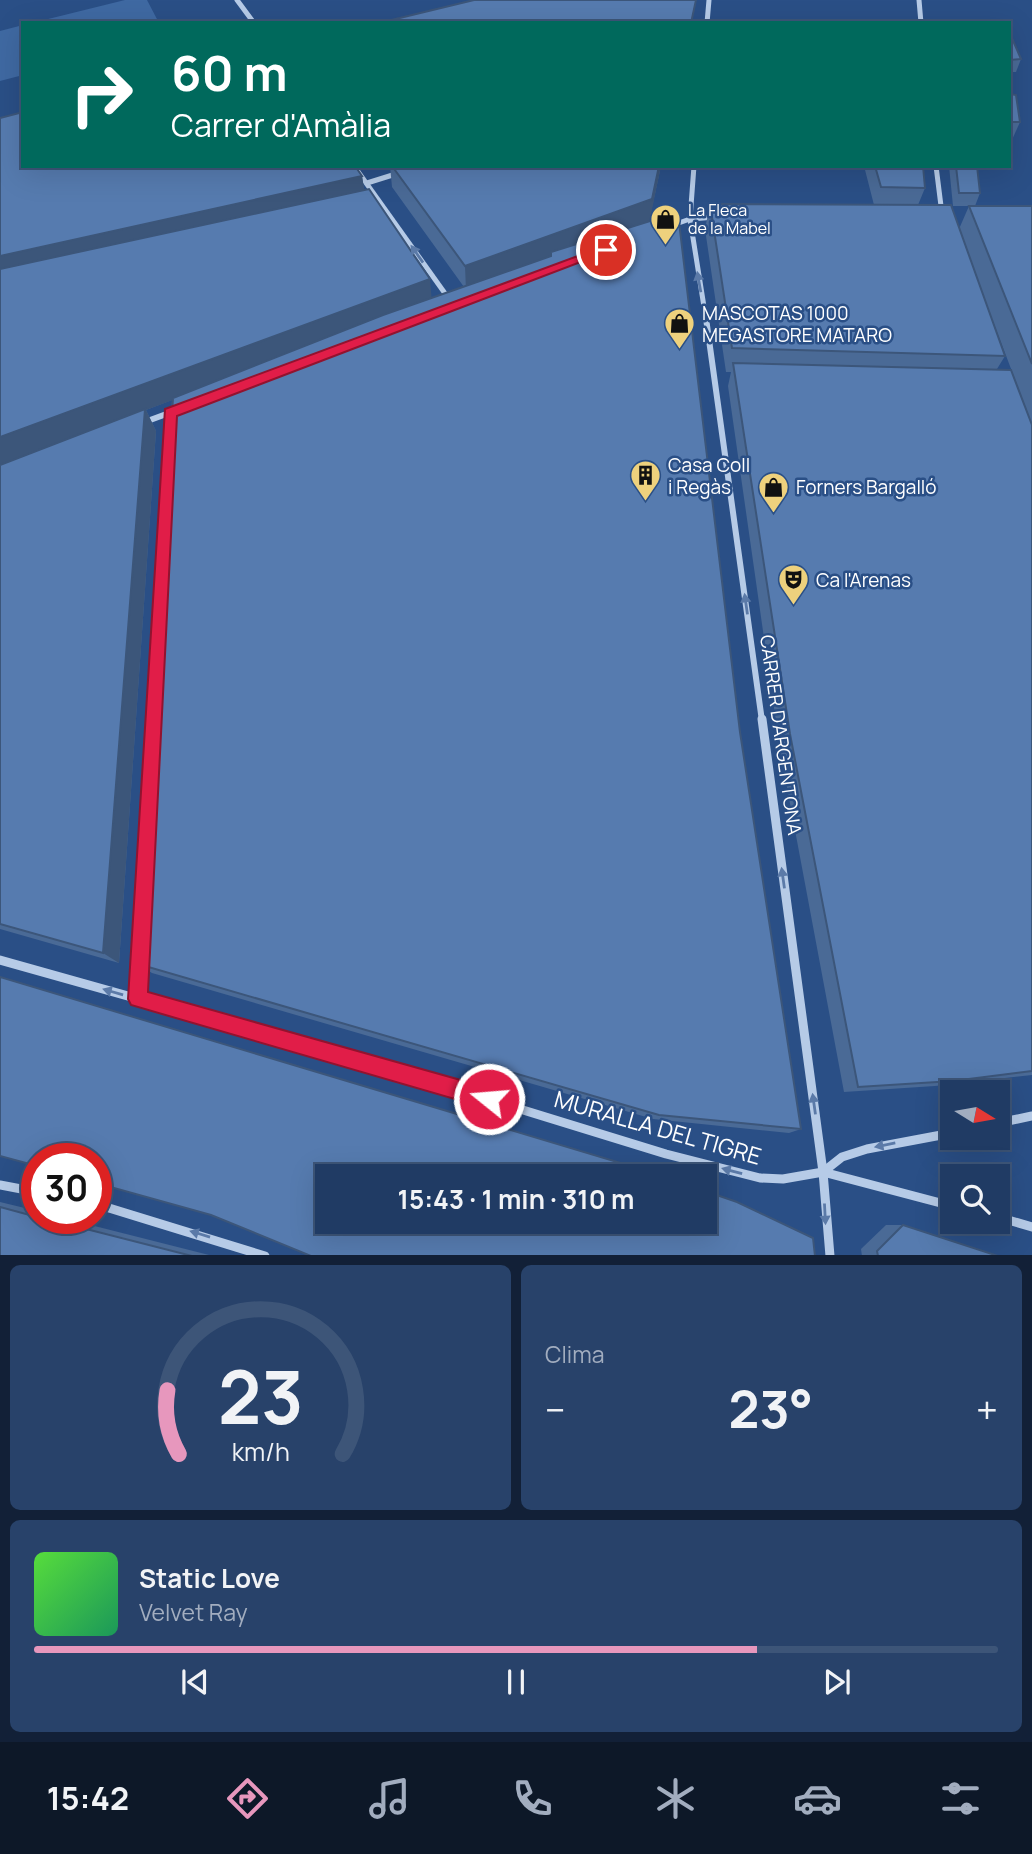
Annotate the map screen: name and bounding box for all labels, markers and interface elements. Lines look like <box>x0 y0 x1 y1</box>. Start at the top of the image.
text: 60 m <box>171 39 288 106</box>
icon: right <box>56 49 147 140</box>
text: Carrer d'Amàlia <box>171 103 391 147</box>
place label: La Fleca de la Mabel <box>688 199 771 239</box>
shop icon: La Fleca de la Mabel <box>648 202 682 246</box>
pin <box>576 220 636 280</box>
icon: arrive <box>587 231 625 269</box>
one-way arrow <box>410 245 424 263</box>
one-way arrow <box>693 271 704 293</box>
place label: MASCOTAS 1000 MEGASTORE MATARO <box>702 300 892 348</box>
shop icon: MASCOTAS 1000 MEGASTORE MATARO <box>662 307 696 351</box>
place label: Casa Coll i Regàs <box>668 452 750 500</box>
building icon: Casa Coll i Regàs <box>628 459 662 503</box>
shop icon: Forners Bargalló <box>756 470 790 514</box>
place label: Forners Bargalló <box>796 474 937 500</box>
theatre icon: Ca l'Arenas <box>776 563 810 607</box>
place label: Ca l'Arenas <box>816 567 911 593</box>
one-way arrow <box>741 593 752 615</box>
street label: CARRER D'ARGENTONA <box>754 633 808 837</box>
one-way arrow <box>778 867 789 889</box>
one-way arrow <box>102 986 123 996</box>
position arrow <box>452 1062 526 1136</box>
north arrow <box>940 1080 1010 1150</box>
map controls <box>940 1080 1010 1234</box>
street label: MURALLA DEL TIGRE <box>551 1082 765 1172</box>
one-way arrow <box>808 1093 819 1115</box>
one-way arrow <box>874 1140 896 1151</box>
speed limit sign: 30 <box>21 1143 112 1234</box>
button: search <box>940 1164 1010 1234</box>
one-way arrow <box>720 1165 742 1176</box>
text: 15:43 · 1 min · 310 m <box>398 1181 634 1217</box>
one-way arrow <box>820 1203 831 1225</box>
one-way arrow <box>190 1228 211 1238</box>
text: Clima <box>545 1338 604 1370</box>
text: 23 <box>218 1346 303 1446</box>
text: 23° <box>729 1373 813 1444</box>
text: − <box>545 1383 566 1435</box>
text: + <box>976 1383 998 1435</box>
text: km/h <box>231 1433 290 1468</box>
text: Static Love <box>139 1560 280 1596</box>
text: Velvet Ray <box>139 1596 248 1628</box>
icon: previous <box>176 1663 214 1701</box>
icon: pause <box>497 1663 535 1701</box>
icon: next <box>818 1663 856 1701</box>
icon: directions <box>223 1774 272 1823</box>
icon: music <box>365 1774 414 1823</box>
icon: phone <box>508 1774 557 1823</box>
icon: climate <box>651 1774 700 1823</box>
icon: car <box>793 1774 842 1823</box>
icon: filters <box>936 1774 985 1823</box>
text: 15:42 <box>47 1776 129 1820</box>

